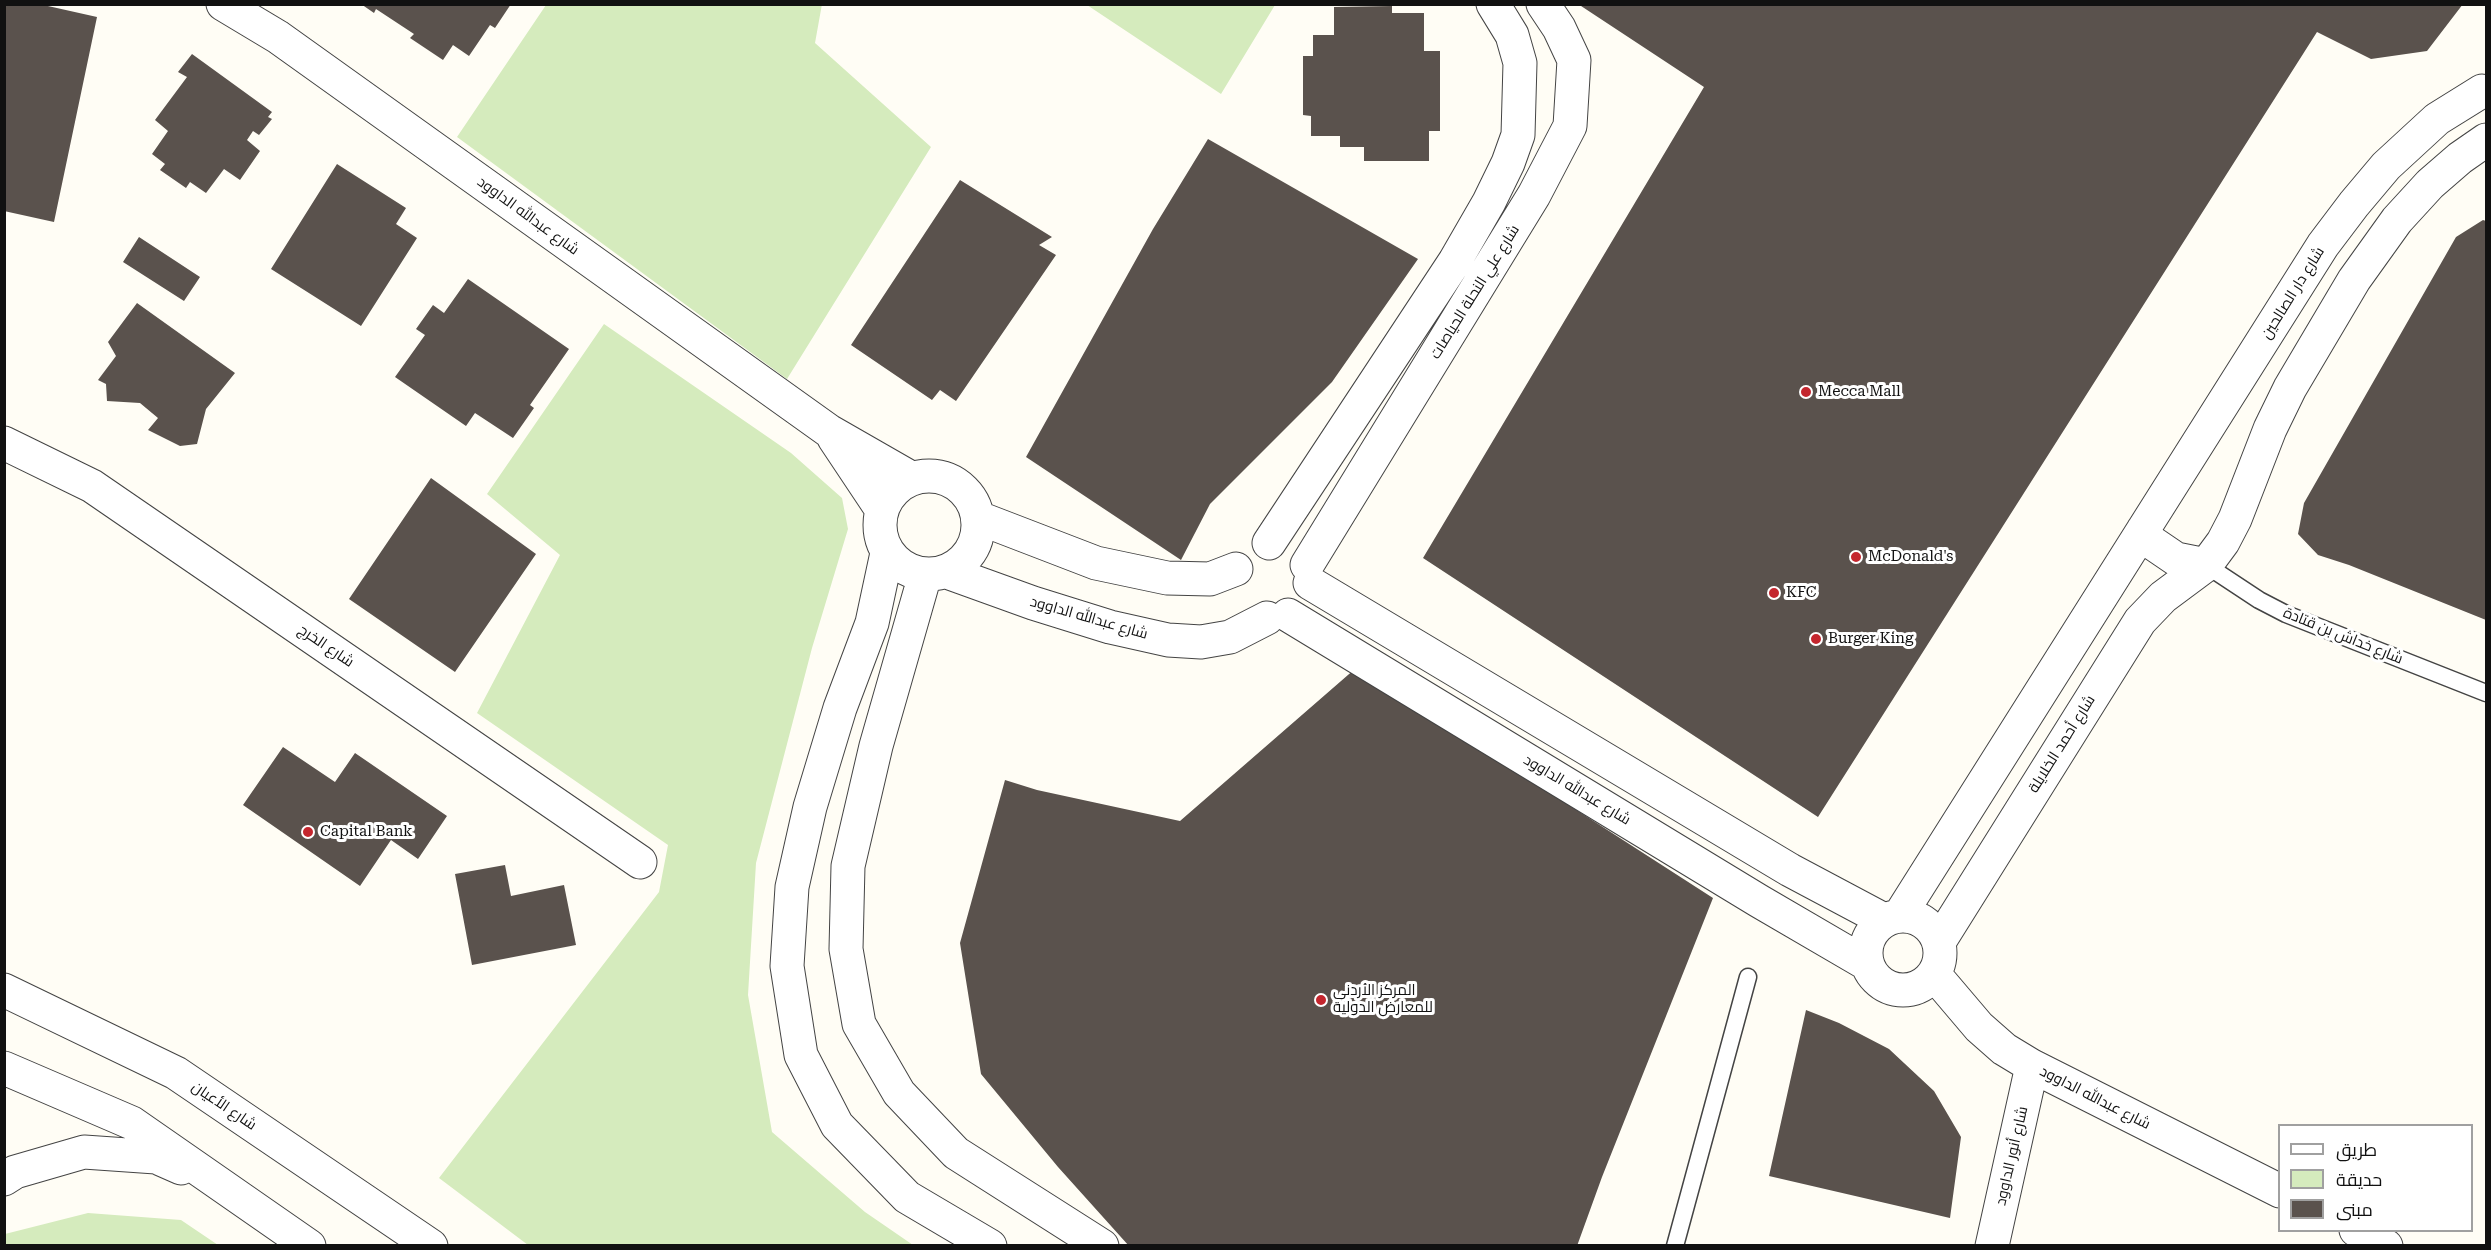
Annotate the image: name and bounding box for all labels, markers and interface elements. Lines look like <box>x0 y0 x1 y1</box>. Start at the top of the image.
street label: شارع عبدالله الداوود <box>474 173 582 259</box>
street label: شارع علي النحلة الحياصات <box>1426 222 1524 362</box>
street label: شارع دار الصالحين <box>2257 244 2329 342</box>
place label: Mecca Mall <box>1818 383 1901 401</box>
marker: Mecca Mall <box>1799 385 1813 399</box>
place label: McDonald's <box>1868 548 1953 566</box>
marker: McDonald's <box>1849 550 1863 564</box>
place label: KFC <box>1786 584 1817 602</box>
marker: KFC <box>1767 586 1781 600</box>
street label: شارع عبدالله الداوود <box>1028 593 1150 643</box>
street label: شارع خداش بن قتادة <box>2281 604 2405 668</box>
street label: شارع الخرج <box>295 621 357 671</box>
place label: Burger King <box>1828 630 1913 648</box>
marker: Burger King <box>1809 632 1823 646</box>
street label: شارع أحمد الخلايلة <box>2025 692 2099 796</box>
street label: شارع عبدالله الداوود <box>1520 751 1634 829</box>
place label: Capital Bank <box>320 823 413 841</box>
marker: Capital Bank <box>301 825 315 839</box>
place label: المركز الأردني للمعارض الدولية <box>1333 982 1433 1017</box>
marker: المركز الأردني للمعارض الدولية <box>1314 993 1328 1007</box>
street label: شارع عبدالله الداوود <box>2037 1062 2153 1134</box>
street label: شارع الأعيان <box>188 1078 260 1134</box>
street label: شارع أنور الداوود <box>1992 1105 2032 1207</box>
legend <box>2278 1124 2473 1232</box>
text: طريق <box>2336 1139 2377 1160</box>
text: حديقة <box>2336 1169 2382 1190</box>
text: مبنى <box>2336 1199 2373 1220</box>

